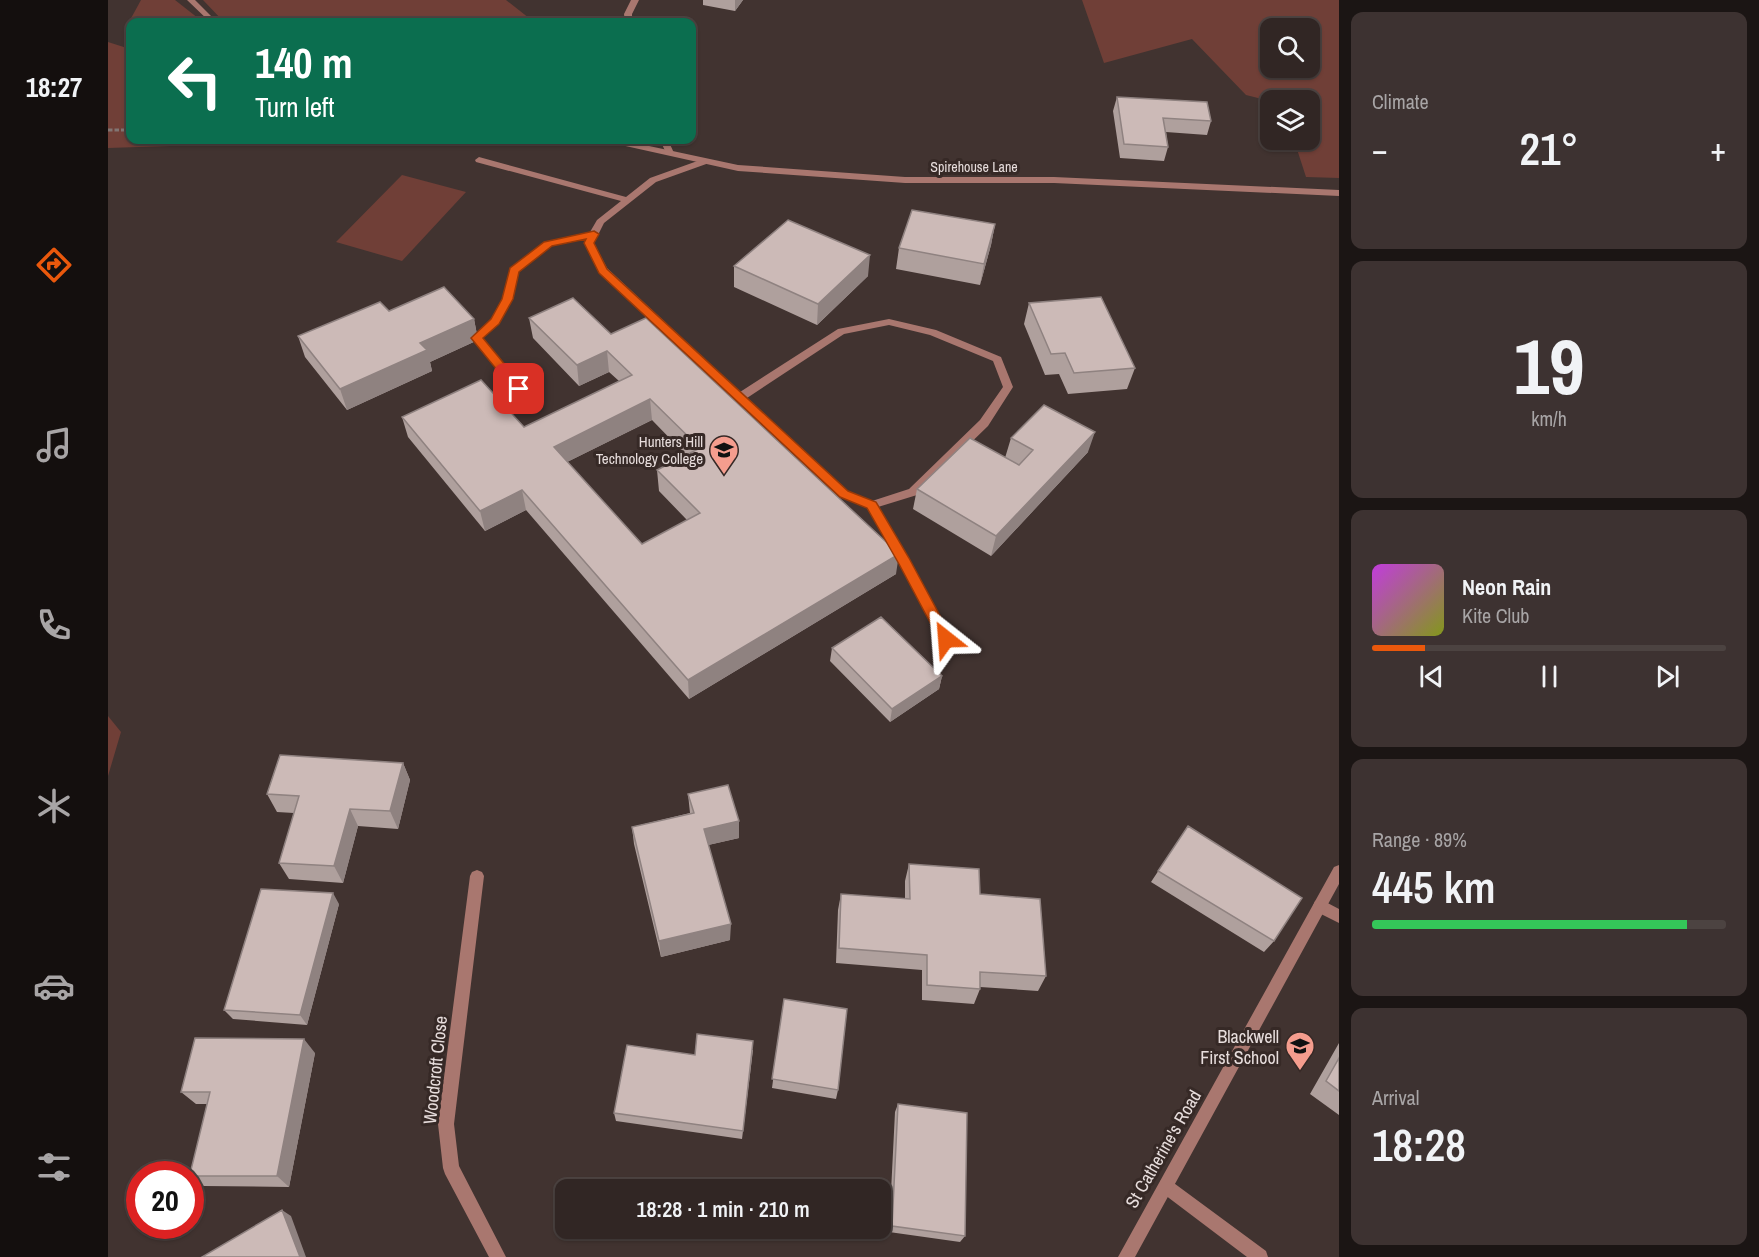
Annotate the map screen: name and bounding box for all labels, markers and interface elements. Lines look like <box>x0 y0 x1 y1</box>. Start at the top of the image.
map controls <box>1260 18 1320 150</box>
button: search <box>1260 18 1320 78</box>
text: 140 m <box>255 35 353 91</box>
icon: left <box>156 42 234 120</box>
text: 18:27 <box>26 69 82 105</box>
text: Climate <box>1372 88 1429 115</box>
text: Turn left <box>255 89 334 125</box>
button: layers <box>1260 90 1320 150</box>
text: 21° <box>1519 118 1579 179</box>
text: − <box>1372 127 1388 171</box>
text: + <box>1710 127 1726 171</box>
street label: Spirehouse Lane <box>930 158 1018 176</box>
icon: directions <box>33 244 75 286</box>
text: 19 <box>1513 313 1585 418</box>
pin <box>493 363 544 414</box>
icon: arrive <box>502 372 535 405</box>
text: km/h <box>1531 405 1567 432</box>
icon: music <box>33 424 75 466</box>
place label: Hunters Hill Technology College <box>596 431 703 469</box>
school or university icon: Hunters Hill Technology College <box>708 434 740 476</box>
text: Neon Rain <box>1462 572 1551 602</box>
text: Kite Club <box>1462 602 1529 629</box>
icon: phone <box>33 604 75 646</box>
position arrow <box>914 607 978 671</box>
icon: previous <box>1415 660 1448 693</box>
icon: pause <box>1533 660 1566 693</box>
icon: next <box>1651 660 1684 693</box>
icon: climate <box>33 785 75 827</box>
text: Range · 89% <box>1372 826 1467 853</box>
text: 445 km <box>1372 856 1496 917</box>
icon: car <box>33 965 75 1007</box>
street label: Woodcroft Close <box>417 1015 453 1125</box>
place label: Blackwell First School <box>1200 1024 1279 1070</box>
school or university icon: Blackwell First School <box>1284 1030 1316 1072</box>
text: Arrival <box>1372 1084 1419 1111</box>
street label: St Catherine's Road <box>1119 1085 1207 1213</box>
text: 18:28 <box>1372 1114 1466 1175</box>
icon: filters <box>33 1146 75 1188</box>
speed limit sign: 20 <box>126 1161 204 1239</box>
text: 18:28 · 1 min · 210 m <box>636 1194 810 1224</box>

